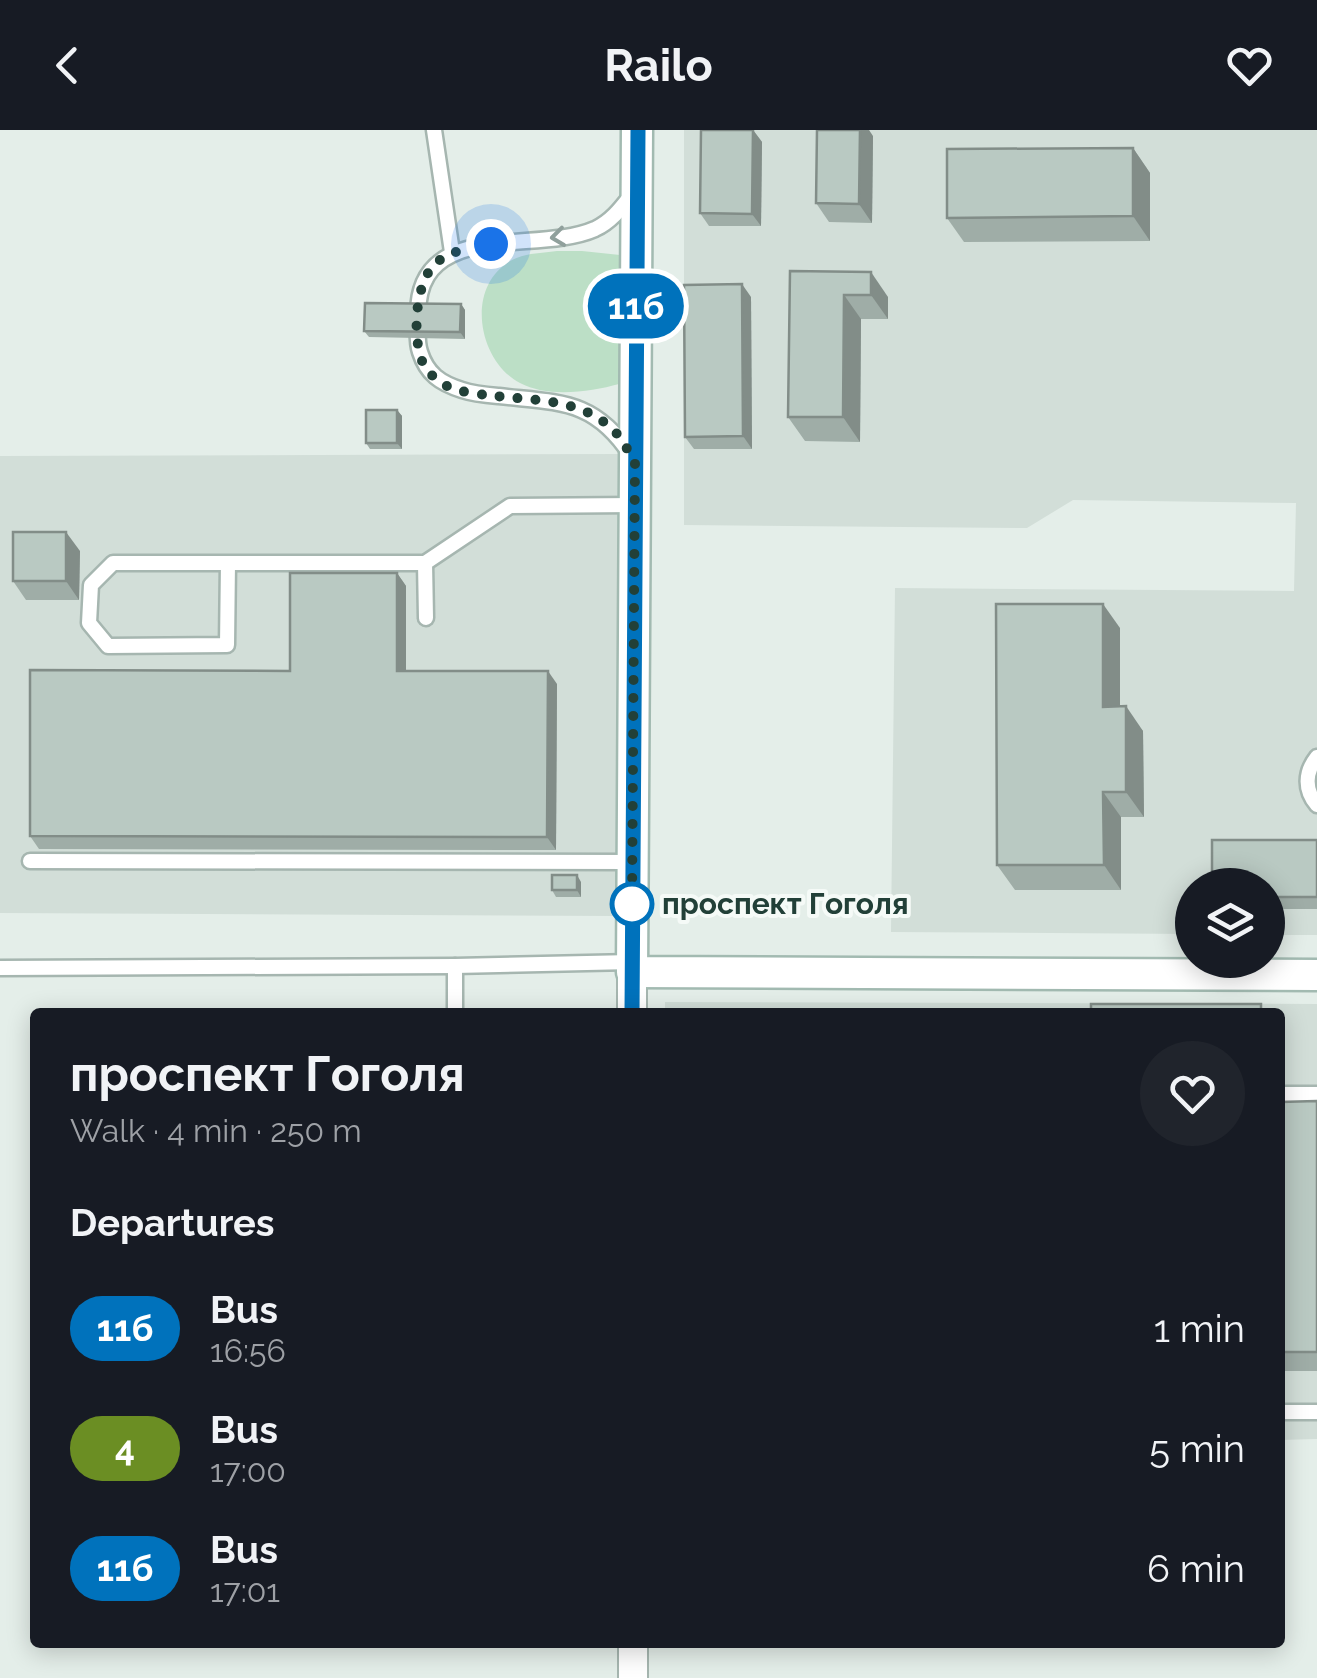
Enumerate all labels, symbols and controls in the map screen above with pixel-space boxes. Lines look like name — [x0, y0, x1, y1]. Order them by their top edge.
icon: back — [40, 38, 95, 93]
icon: heart — [1222, 38, 1277, 93]
text: Railo — [604, 39, 713, 92]
your location — [466, 219, 516, 269]
one-way arrow — [549, 226, 565, 247]
line badge: 11б — [578, 274, 694, 338]
text: 11б — [608, 286, 664, 327]
map controls — [1175, 868, 1285, 978]
button: layers — [1175, 868, 1285, 978]
marker: проспект Гоголя — [611, 883, 653, 925]
place label: проспект Гоголя — [662, 886, 909, 921]
button: heart — [1140, 1041, 1245, 1146]
text: проспект Гоголя — [70, 1046, 465, 1102]
text: Walk · 4 min · 250 m — [70, 1112, 362, 1149]
text: Departures — [70, 1200, 275, 1245]
text: Bus — [210, 1287, 278, 1332]
text: 1 min — [1154, 1306, 1245, 1351]
text: 11б — [97, 1308, 153, 1349]
text: 16:56 — [210, 1332, 286, 1369]
text: Bus — [210, 1407, 278, 1452]
text: 5 min — [1149, 1426, 1245, 1471]
text: 4 — [115, 1428, 135, 1469]
text: 17:00 — [210, 1452, 286, 1489]
text: Bus — [210, 1527, 278, 1572]
text: 6 min — [1147, 1546, 1245, 1591]
text: 11б — [97, 1548, 153, 1589]
text: 17:01 — [210, 1572, 280, 1609]

